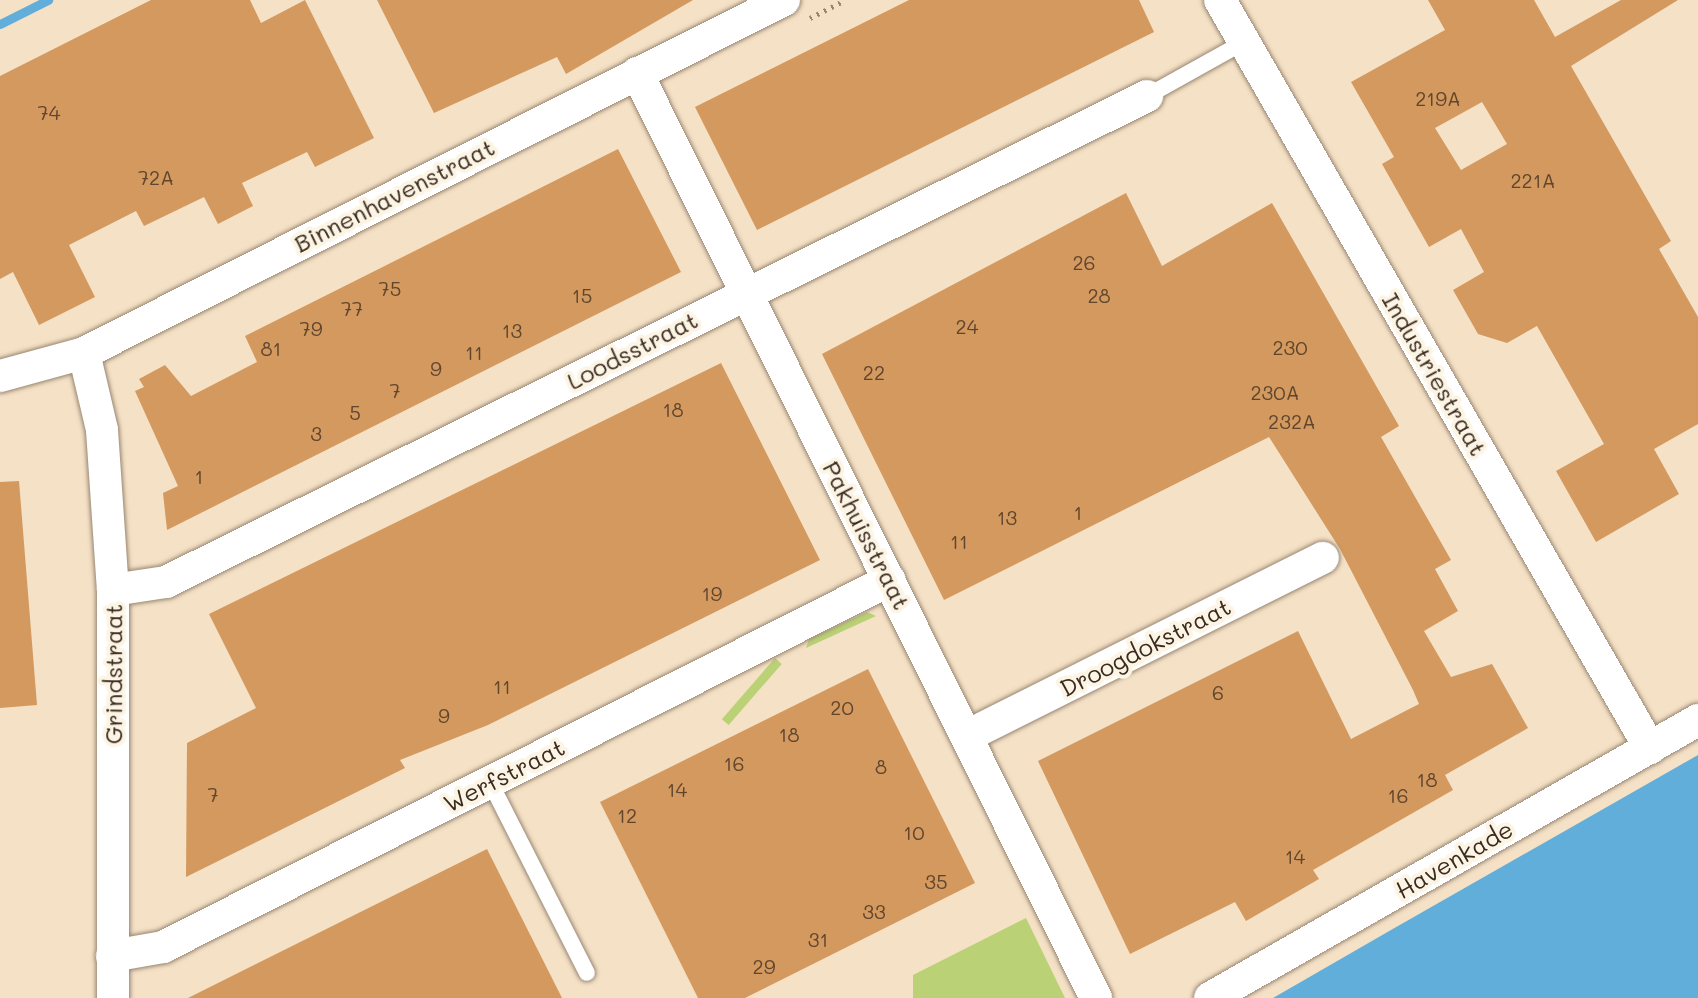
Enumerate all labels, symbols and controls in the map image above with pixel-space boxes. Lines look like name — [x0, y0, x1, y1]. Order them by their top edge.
house number: 219A — [1415, 86, 1461, 110]
house number: 74 — [38, 100, 60, 124]
street label: Binnenhavenstraat — [289, 132, 499, 258]
house number: 72A — [138, 165, 174, 189]
house number: 221A — [1510, 168, 1556, 192]
house number: 26 — [1072, 250, 1096, 274]
house number: 75 — [379, 276, 401, 300]
house number: 15 — [572, 283, 592, 307]
house number: 28 — [1087, 283, 1111, 307]
street label: Industriestraat — [1377, 287, 1493, 461]
house number: 77 — [341, 296, 363, 320]
street label: Loodsstraat — [562, 305, 702, 395]
house number: 24 — [956, 314, 978, 338]
house number: 79 — [300, 316, 322, 340]
house number: 13 — [502, 318, 522, 342]
house number: 230 — [1272, 335, 1308, 359]
house number: 81 — [260, 336, 282, 360]
house number: 11 — [465, 340, 483, 364]
house number: 9 — [430, 356, 442, 380]
house number: 22 — [863, 360, 885, 384]
house number: 7 — [389, 378, 401, 402]
house number: 230A — [1250, 380, 1300, 404]
house number: 18 — [662, 397, 684, 421]
house number: 5 — [349, 400, 361, 424]
house number: 232A — [1268, 409, 1316, 433]
house number: 3 — [310, 421, 322, 445]
street label: Pakhuisstraat — [817, 456, 917, 614]
house number: 1 — [195, 464, 203, 488]
house number: 1 — [1074, 500, 1082, 524]
house number: 13 — [997, 505, 1017, 529]
house number: 11 — [950, 529, 968, 553]
house number: 19 — [702, 581, 722, 605]
street label: Droogdokstraat — [1055, 592, 1235, 702]
street label: Grindstraat — [99, 604, 127, 744]
house number: 11 — [493, 674, 511, 698]
house number: 6 — [1212, 680, 1224, 704]
house number: 20 — [830, 695, 854, 719]
house number: 9 — [438, 703, 450, 727]
house number: 18 — [778, 722, 800, 746]
street label: Werfstraat — [439, 732, 569, 818]
house number: 16 — [723, 751, 745, 775]
house number: 8 — [875, 754, 887, 778]
house number: 18 — [1416, 767, 1438, 791]
house number: 14 — [667, 777, 687, 801]
house number: 7 — [207, 782, 219, 806]
house number: 16 — [1387, 783, 1409, 807]
house number: 12 — [617, 803, 637, 827]
street label: Havenkade — [1390, 814, 1518, 904]
house number: 10 — [903, 820, 925, 844]
house number: 14 — [1285, 844, 1305, 868]
house number: 35 — [924, 869, 948, 893]
house number: 33 — [862, 899, 886, 923]
house number: 31 — [808, 927, 828, 951]
house number: 29 — [753, 954, 775, 978]

